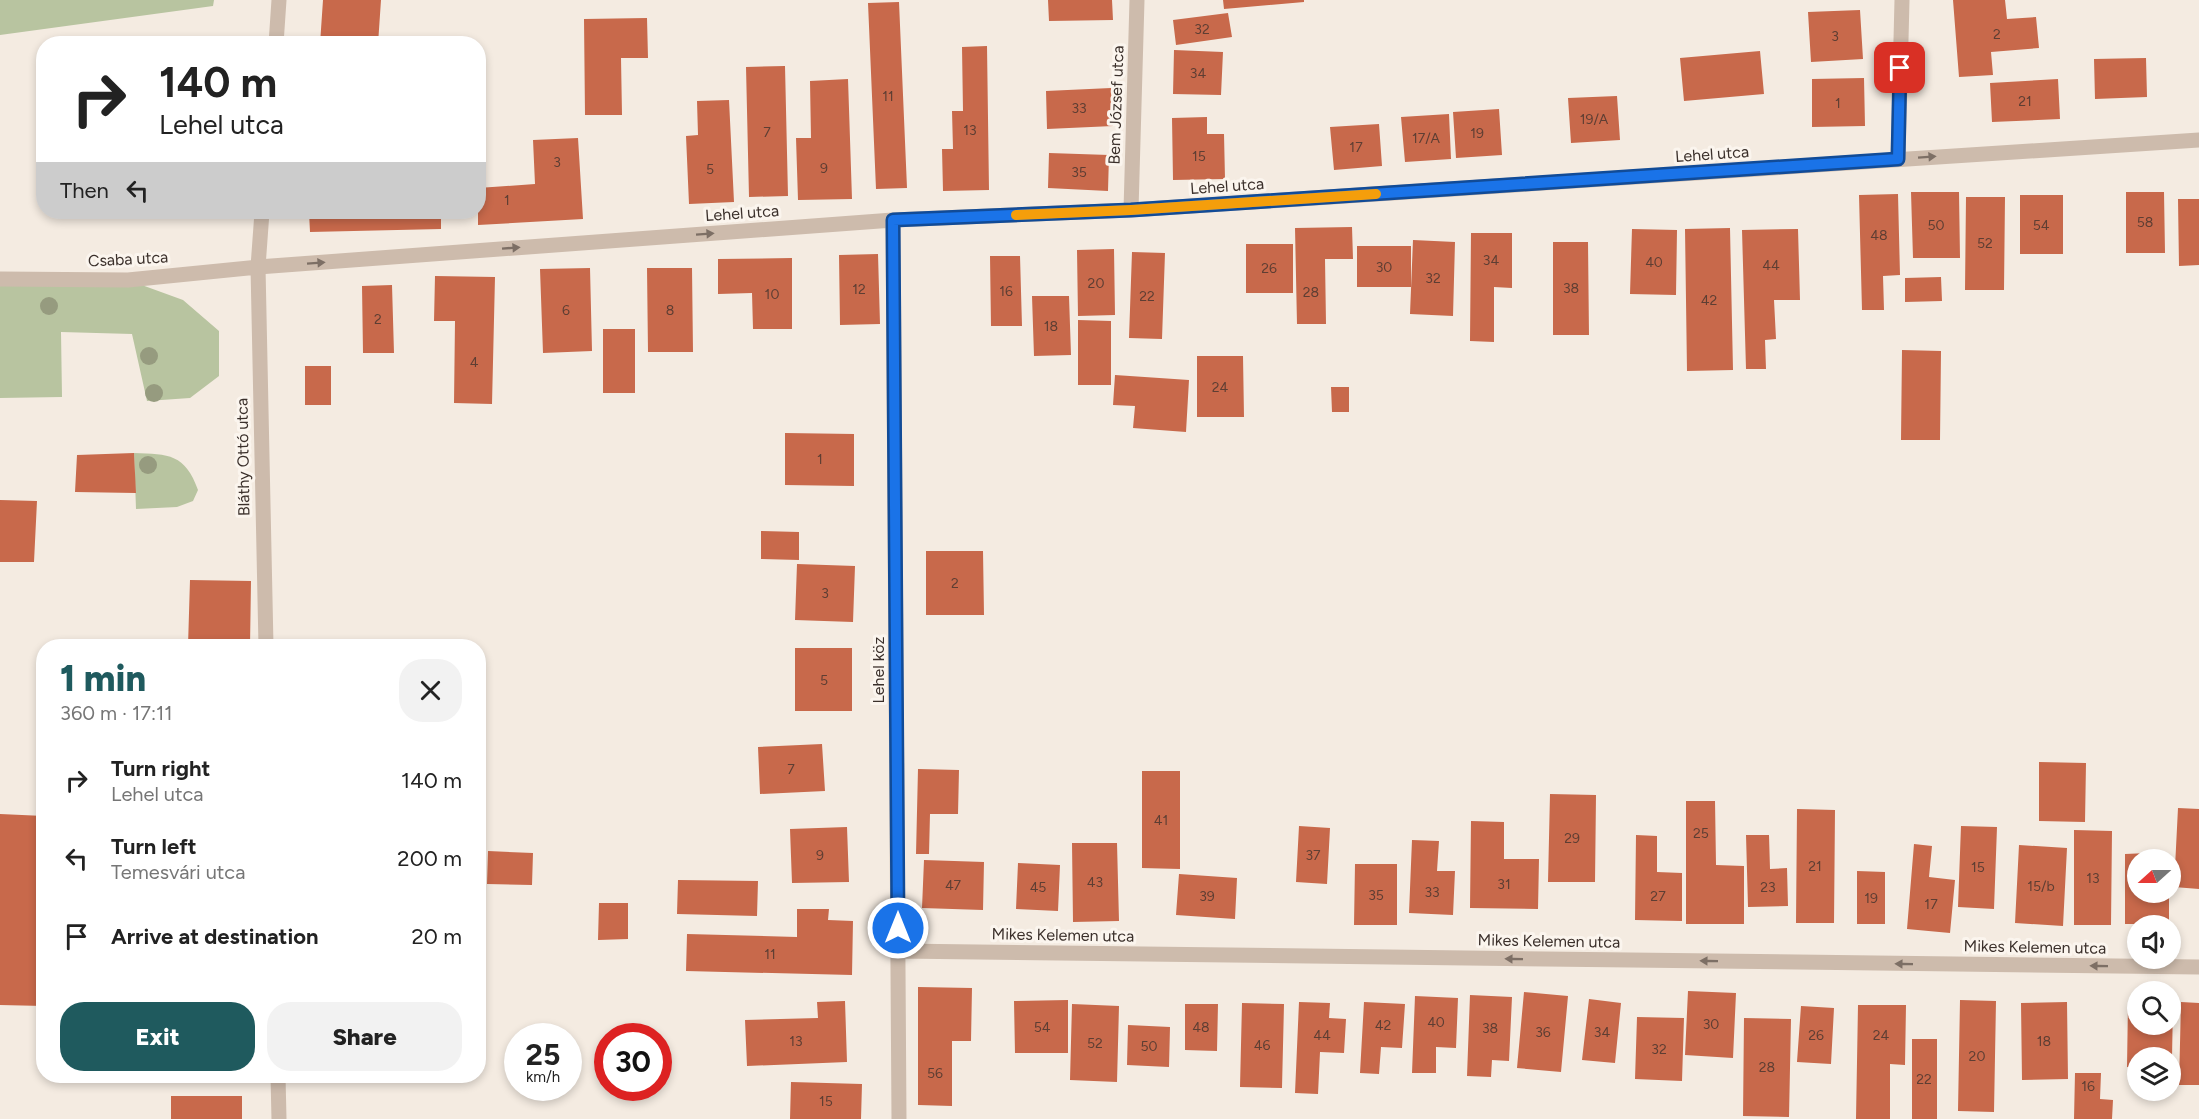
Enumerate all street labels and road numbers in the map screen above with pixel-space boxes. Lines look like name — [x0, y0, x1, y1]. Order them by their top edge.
street label: Bem József utca — [1104, 45, 1128, 165]
street label: Lehel utca — [1674, 142, 1750, 166]
street label: Lehel utca — [1189, 174, 1265, 198]
street label: Lehel utca — [704, 201, 780, 225]
street label: Csaba utca — [87, 247, 169, 271]
street label: Bláthy Ottó utca — [232, 398, 254, 516]
street label: Lehel köz — [869, 636, 888, 703]
street label: Mikes Kelemen utca — [992, 924, 1134, 946]
street label: Mikes Kelemen utca — [1478, 930, 1620, 952]
street label: Mikes Kelemen utca — [1964, 936, 2106, 958]

